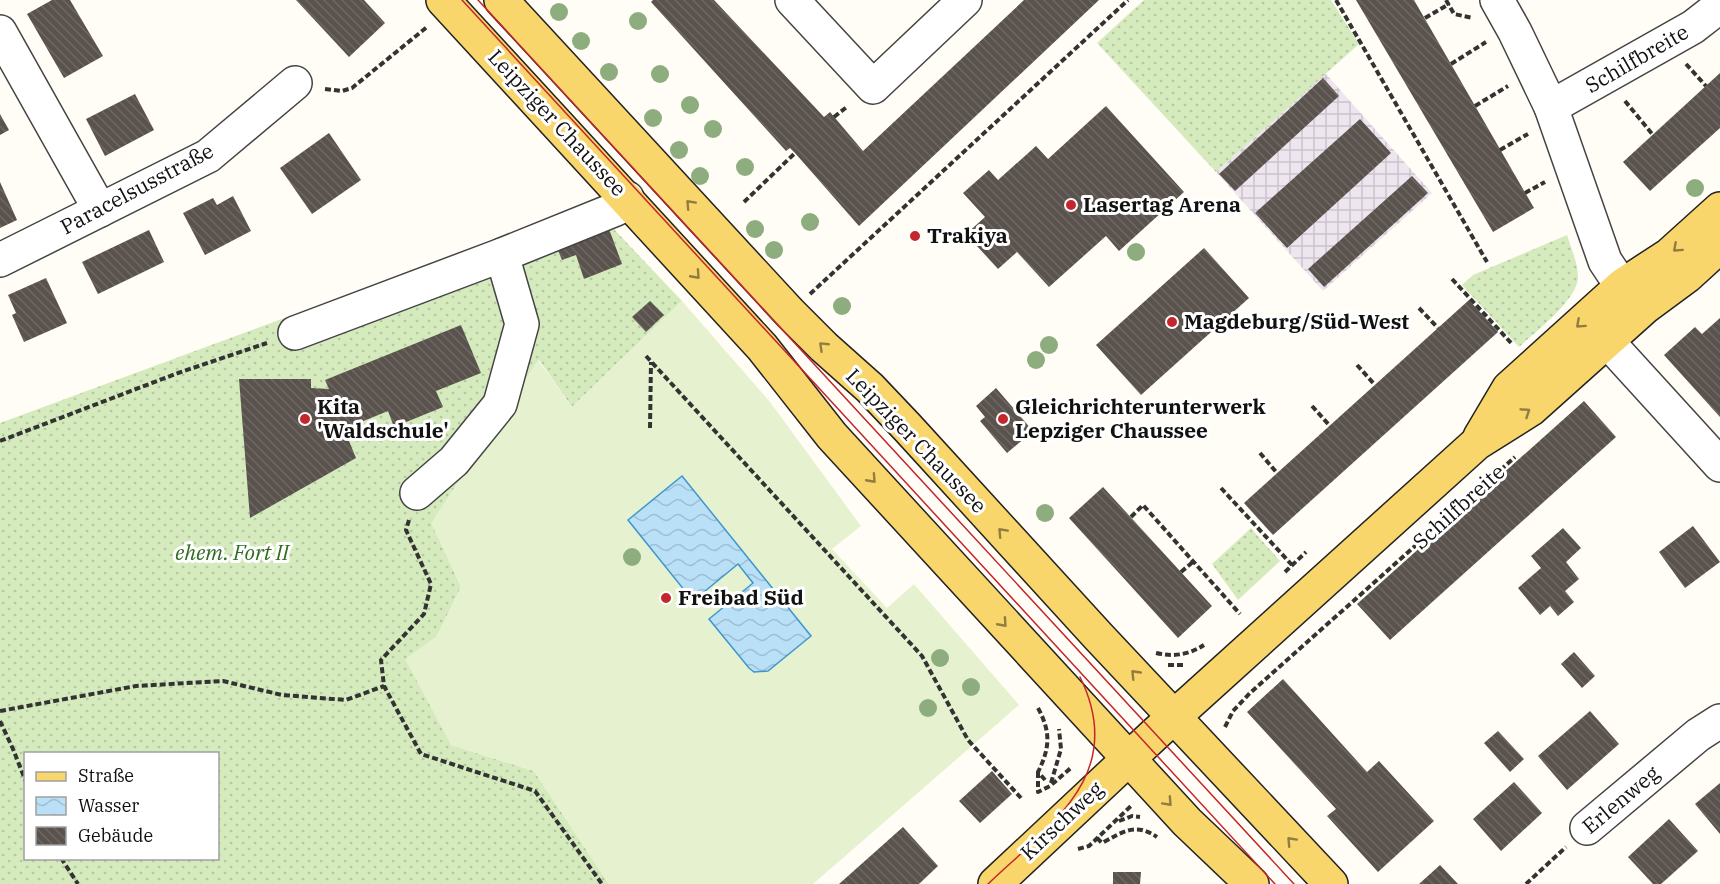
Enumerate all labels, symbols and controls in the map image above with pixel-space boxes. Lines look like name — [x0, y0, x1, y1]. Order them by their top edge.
street label: Schilfbreite — [1580, 17, 1693, 99]
street label: Leipziger Chaussee — [482, 43, 633, 202]
street label: Paracelsusstraße — [55, 136, 218, 240]
place label: Lasertag Arena — [1083, 190, 1241, 218]
marker: Lasertag Arena — [1064, 198, 1078, 212]
one-way arrow — [686, 200, 697, 211]
place label: Trakiya — [927, 221, 1008, 249]
marker: Trakiya — [908, 229, 922, 243]
one-way arrow — [1673, 241, 1683, 252]
one-way arrow — [689, 268, 700, 278]
place label: Magdeburg/Süd-West — [1184, 307, 1409, 335]
marker: Magdeburg/Süd-West — [1165, 315, 1179, 329]
one-way arrow — [1576, 317, 1586, 328]
one-way arrow — [820, 342, 830, 353]
street label: Leipziger Chaussee — [840, 362, 993, 519]
place label: Kita 'Waldschule' — [317, 392, 449, 444]
place label: Gleichrichterunterwerk Lepziger Chaussee — [1015, 392, 1265, 444]
one-way arrow — [1519, 408, 1530, 419]
marker: Kita 'Waldschule' — [298, 412, 312, 426]
marker: Gleichrichterunterwerk Lepziger Chaussee — [996, 412, 1010, 426]
street label: Schilfbreite — [1406, 457, 1510, 555]
one-way arrow — [865, 472, 876, 482]
one-way arrow — [998, 528, 1009, 538]
park label: ehem. Fort II — [175, 538, 290, 566]
place label: Freibad Süd — [678, 583, 804, 611]
marker: Freibad Süd — [659, 591, 673, 605]
one-way arrow — [996, 616, 1007, 626]
one-way arrow — [1131, 671, 1142, 681]
legend — [24, 752, 219, 860]
street label: Erlenweg — [1576, 758, 1665, 840]
text: Straße — [78, 764, 134, 787]
street label: Kirschweg — [1014, 774, 1109, 866]
text: Wasser — [78, 794, 139, 817]
one-way arrow — [1161, 795, 1172, 805]
text: Gebäude — [78, 824, 153, 847]
one-way arrow — [1288, 837, 1299, 848]

